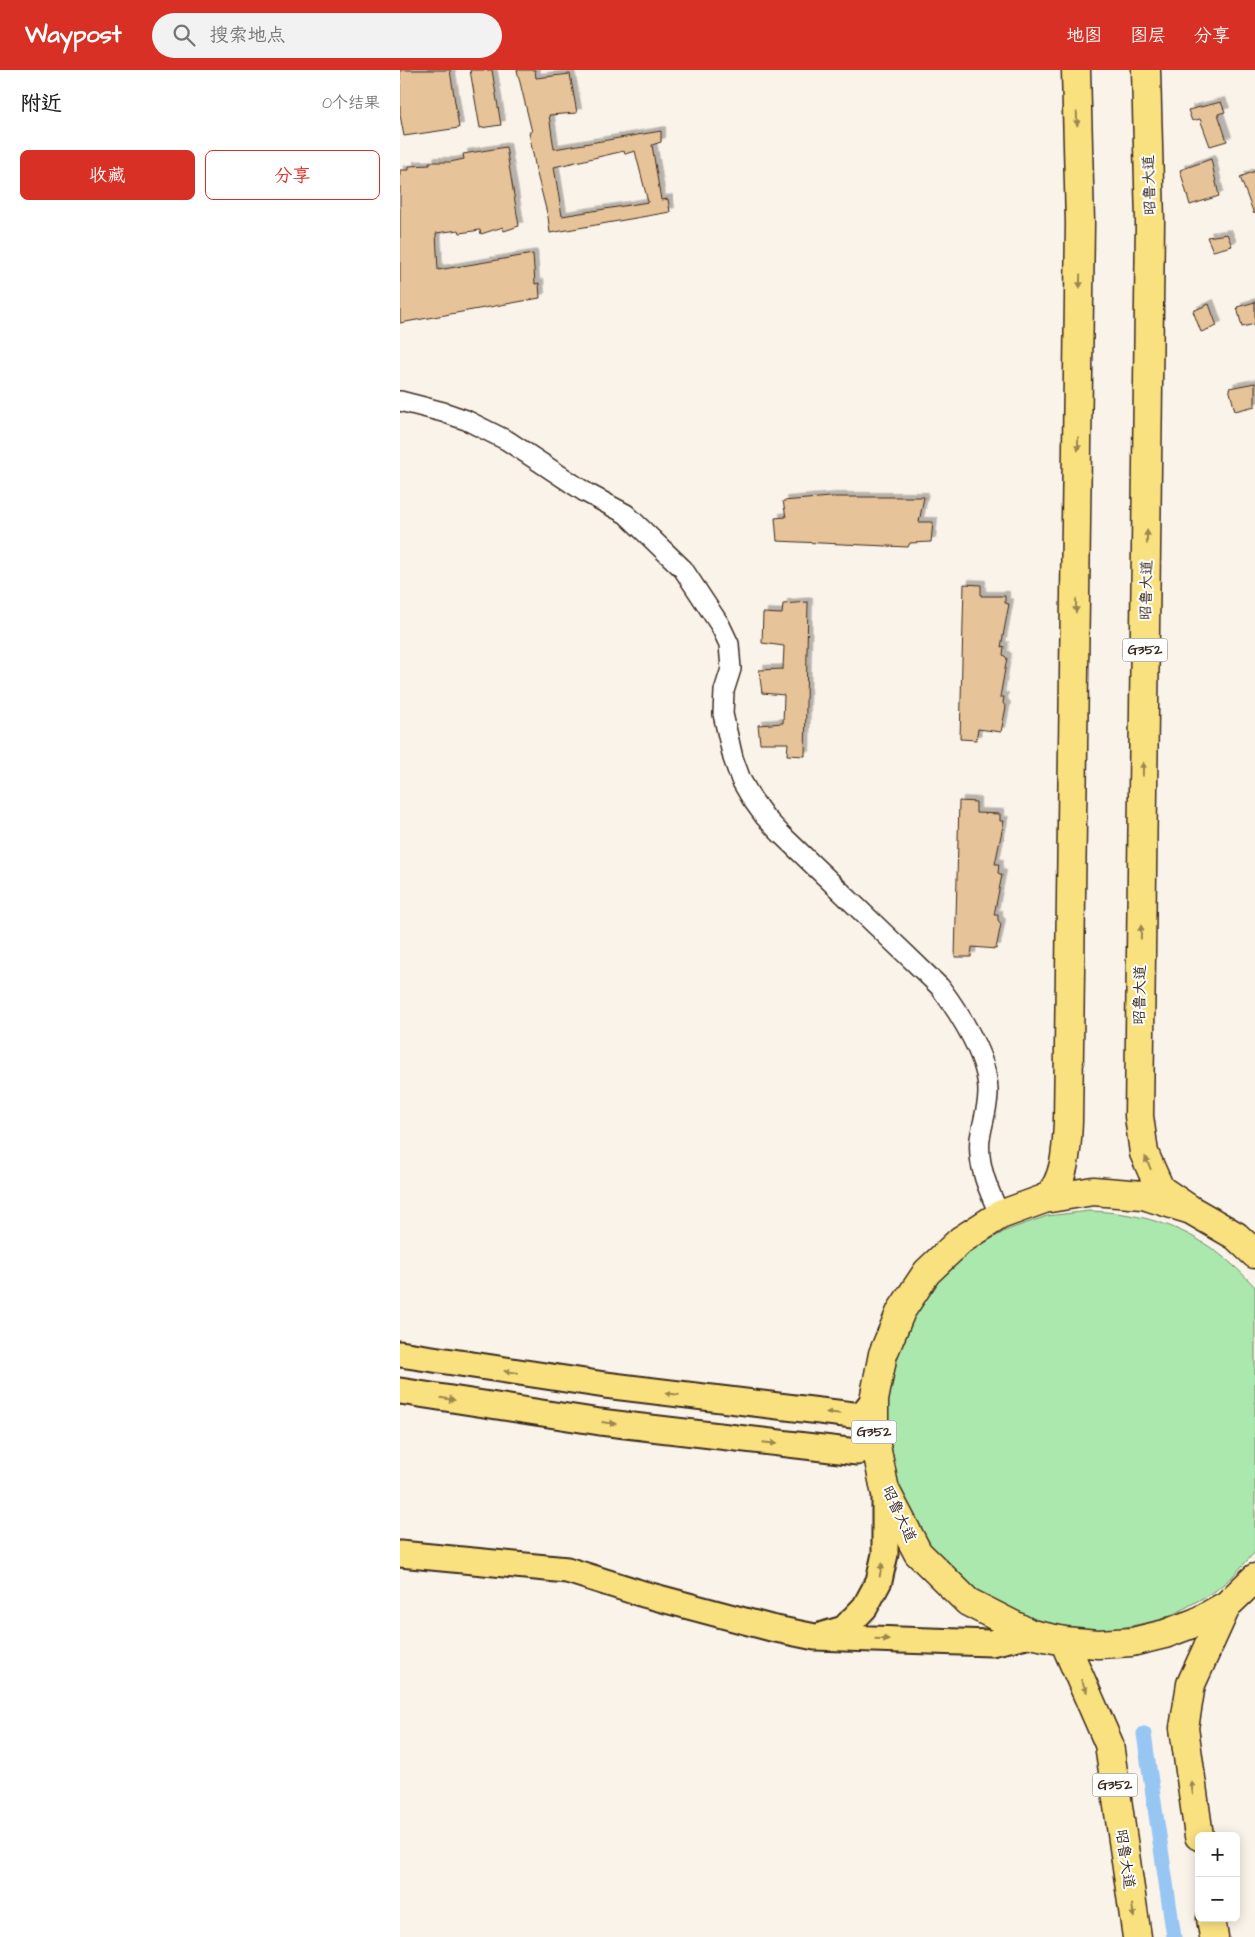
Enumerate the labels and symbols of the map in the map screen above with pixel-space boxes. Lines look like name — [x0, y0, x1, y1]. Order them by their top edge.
one-way arrow — [1073, 111, 1081, 127]
street label: 昭鲁大道 — [1137, 155, 1161, 215]
one-way arrow — [1075, 273, 1083, 289]
one-way arrow — [1074, 436, 1082, 452]
one-way arrow — [1143, 528, 1151, 544]
street label: 昭鲁大道 — [1135, 560, 1157, 620]
one-way arrow — [1072, 598, 1080, 614]
road number: G352 — [1122, 638, 1168, 662]
one-way arrow — [1140, 761, 1148, 777]
one-way arrow — [1137, 923, 1145, 939]
street label: 昭鲁大道 — [1129, 965, 1151, 1025]
one-way arrow — [1144, 1156, 1152, 1170]
one-way arrow — [503, 1368, 519, 1376]
one-way arrow — [664, 1390, 680, 1398]
one-way arrow — [440, 1395, 456, 1403]
one-way arrow — [825, 1409, 841, 1417]
one-way arrow — [601, 1419, 617, 1427]
road number: G352 — [852, 1420, 896, 1444]
one-way arrow — [762, 1439, 778, 1447]
street label: 昭鲁大道 — [877, 1482, 921, 1546]
one-way arrow — [878, 1562, 886, 1578]
one-way arrow — [874, 1635, 890, 1643]
one-way arrow — [1080, 1678, 1088, 1693]
road number: G352 — [1092, 1774, 1138, 1796]
one-way arrow — [1188, 1779, 1196, 1795]
street label: 昭鲁大道 — [1110, 1828, 1140, 1890]
one-way arrow — [1129, 1904, 1137, 1920]

